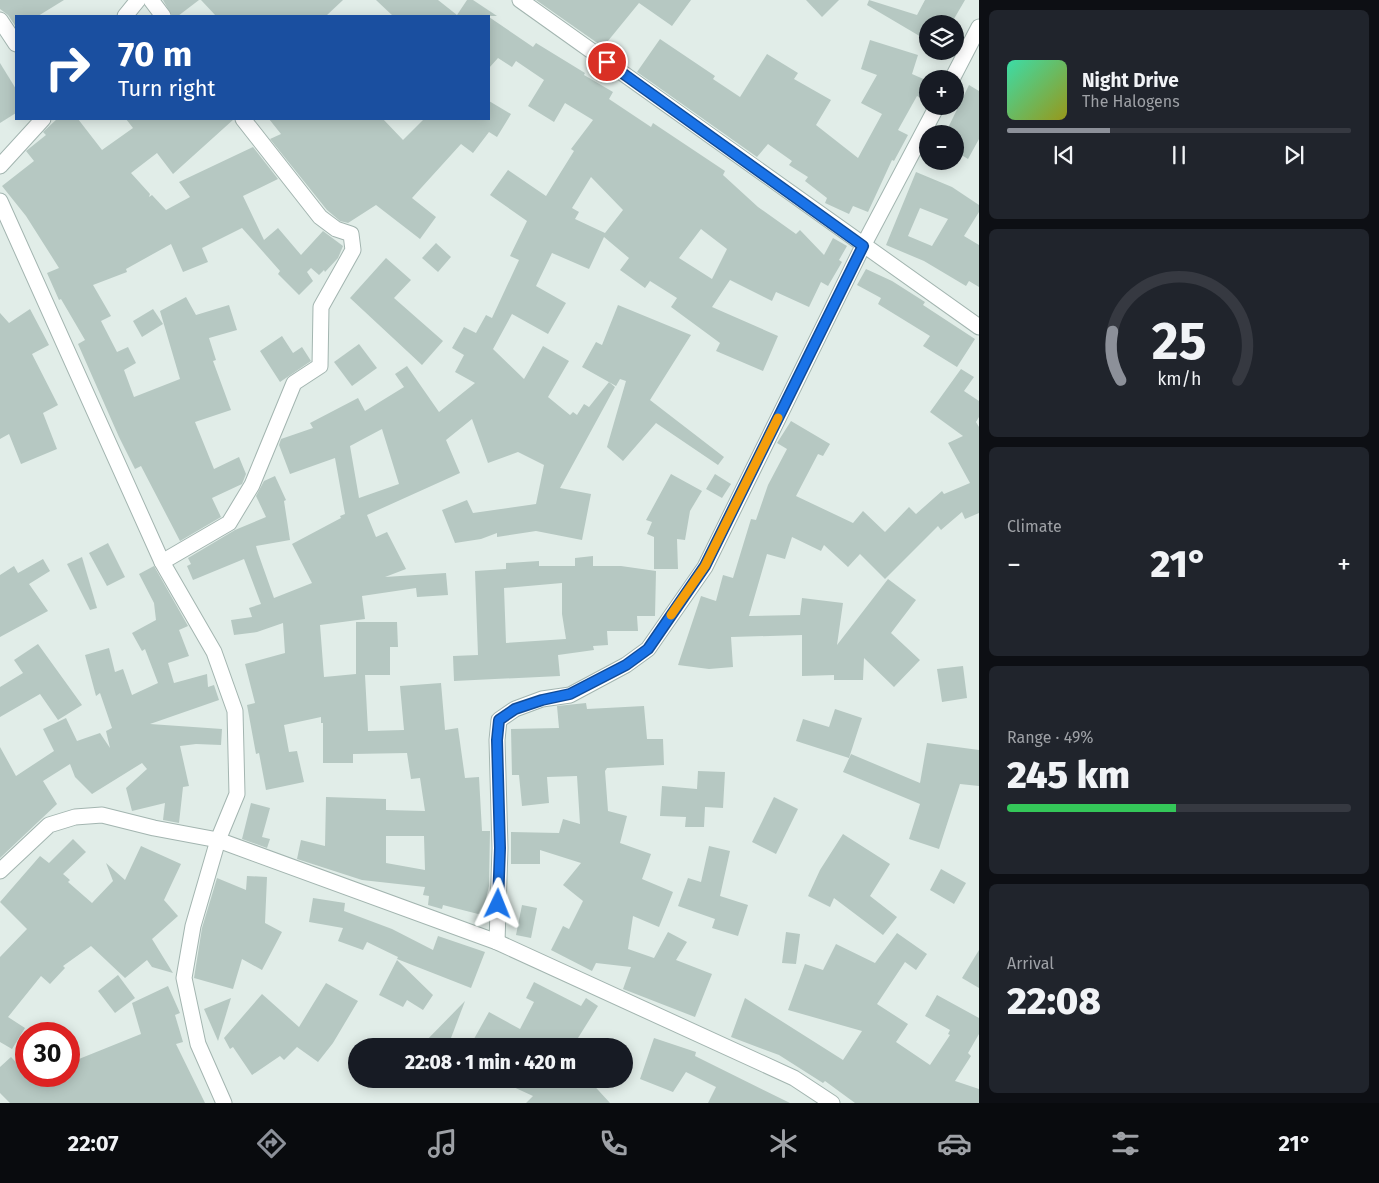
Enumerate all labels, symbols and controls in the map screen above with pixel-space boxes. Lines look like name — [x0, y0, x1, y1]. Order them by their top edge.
map controls — [919, 15, 964, 170]
button: layers — [919, 15, 964, 60]
text: 70 m — [118, 33, 192, 75]
icon: right — [35, 35, 100, 100]
pin — [586, 41, 628, 83]
icon: arrive — [593, 48, 621, 76]
text: Night Drive — [1082, 69, 1179, 92]
button: + — [919, 70, 964, 115]
text: Turn right — [118, 75, 215, 102]
text: The Halogens — [1082, 92, 1180, 111]
button: − — [919, 125, 964, 170]
icon: previous — [1050, 141, 1078, 169]
icon: pause — [1165, 141, 1193, 169]
icon: next — [1280, 141, 1308, 169]
text: 25 — [1152, 310, 1206, 373]
text: km/h — [1157, 368, 1201, 390]
text: Climate — [1007, 517, 1062, 536]
text: 21° — [1151, 541, 1207, 587]
text: − — [1007, 548, 1021, 581]
text: + — [1337, 548, 1351, 581]
text: Range · 49% — [1007, 728, 1094, 747]
text: 245 km — [1007, 752, 1130, 798]
position arrow — [471, 877, 523, 929]
text: Arrival — [1007, 954, 1054, 973]
text: 22:08 — [1007, 978, 1101, 1024]
speed limit sign: 30 — [15, 1022, 80, 1087]
text: 22:08 · 1 min · 420 m — [405, 1051, 576, 1074]
icon: directions — [254, 1126, 289, 1161]
icon: music — [425, 1126, 460, 1161]
icon: phone — [596, 1126, 631, 1161]
icon: climate — [766, 1126, 801, 1161]
icon: car — [937, 1126, 972, 1161]
icon: filters — [1108, 1126, 1143, 1161]
text: 22:07 — [68, 1130, 119, 1157]
text: 21° — [1279, 1130, 1311, 1157]

